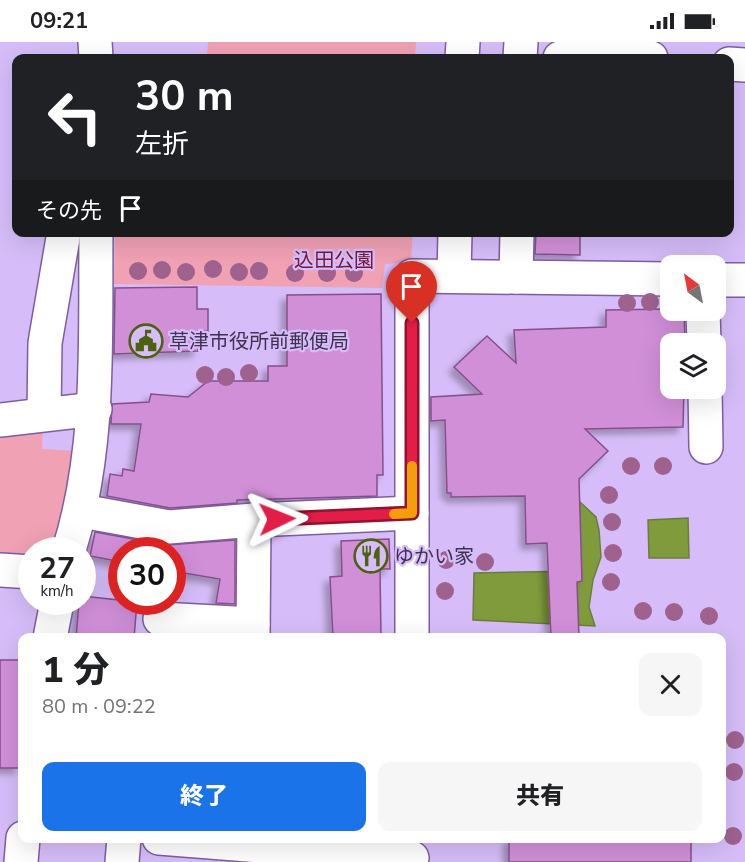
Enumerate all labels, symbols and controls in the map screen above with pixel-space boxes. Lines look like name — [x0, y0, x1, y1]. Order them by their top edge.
text: 09:21 — [30, 6, 88, 36]
text: 30 m — [135, 68, 234, 125]
icon: left — [36, 78, 114, 156]
text: 左折 — [135, 126, 189, 163]
icon: arrive — [114, 192, 147, 225]
text: その先 — [36, 196, 102, 226]
park label: 込田公園 — [294, 247, 374, 274]
north arrow — [660, 255, 726, 321]
map controls — [660, 255, 726, 399]
pin — [386, 261, 437, 323]
icon: arrive — [395, 270, 428, 303]
public building icon: 草津市役所前郵便局 — [128, 323, 164, 359]
place label: 草津市役所前郵便局 — [169, 328, 349, 355]
button: layers — [660, 333, 726, 399]
position arrow — [245, 487, 309, 551]
speed limit sign: 30 — [108, 537, 186, 615]
restaurant icon: ゆかい家 — [353, 538, 389, 574]
place label: ゆかい家 — [394, 543, 474, 570]
text: 27 — [39, 548, 75, 589]
text: km/h — [40, 581, 74, 601]
text: 1 分 — [42, 646, 110, 695]
button: close — [639, 653, 702, 716]
text: 80 m · 09:22 — [42, 693, 156, 720]
button: 終了 — [42, 762, 366, 831]
button: 共有 — [378, 762, 702, 831]

